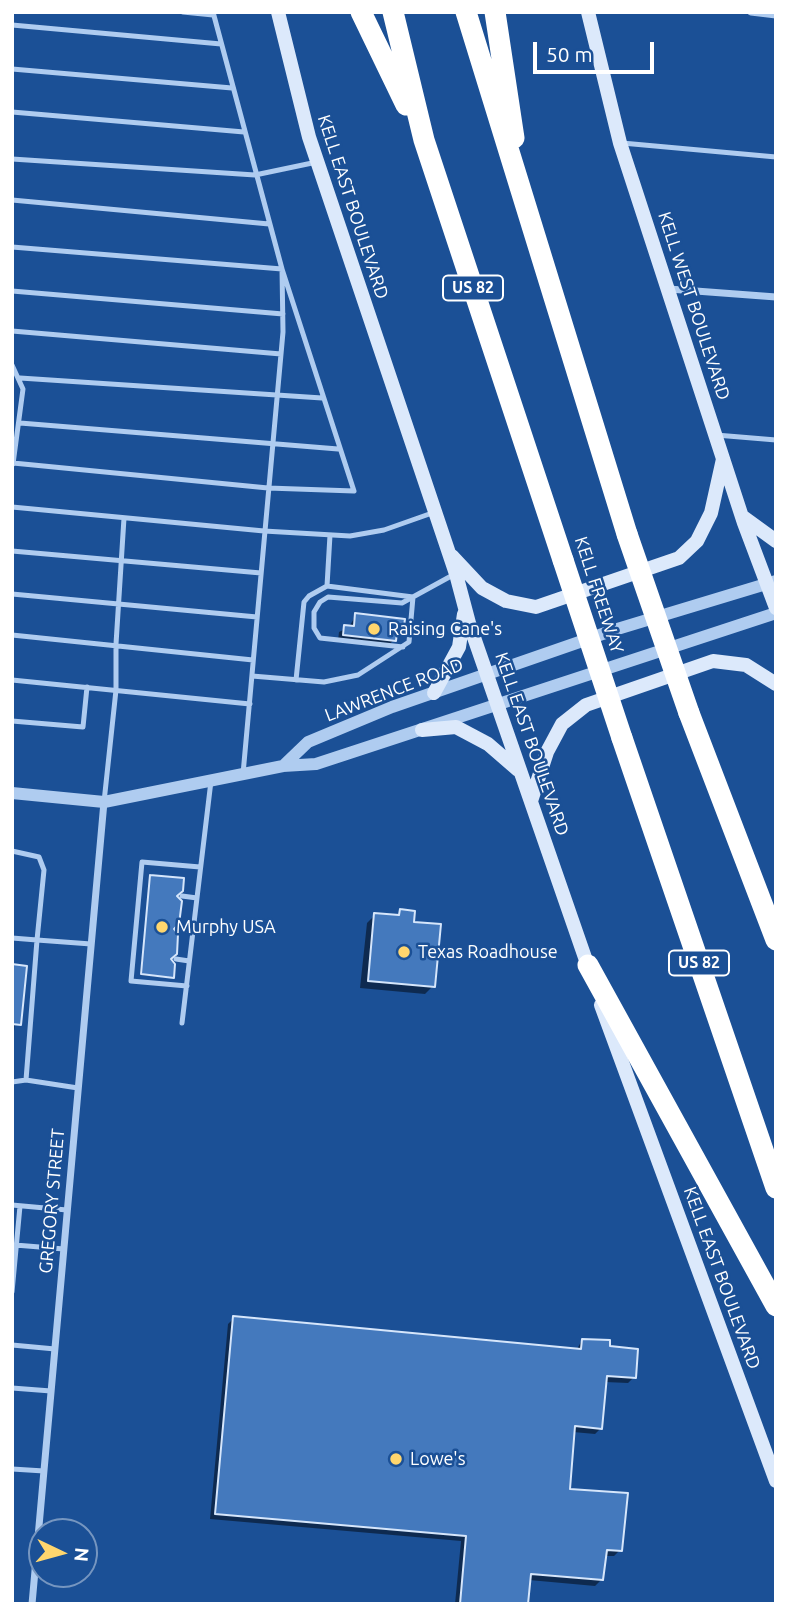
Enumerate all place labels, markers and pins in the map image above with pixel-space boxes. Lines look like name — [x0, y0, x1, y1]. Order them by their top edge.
place label: Raising Cane's — [388, 618, 502, 640]
marker: Raising Cane's — [366, 621, 382, 637]
place label: Murphy USA — [176, 916, 276, 938]
marker: Murphy USA — [154, 919, 170, 935]
place label: Texas Roadhouse — [418, 941, 558, 963]
marker: Texas Roadhouse — [396, 944, 412, 960]
place label: Lowe's — [410, 1448, 465, 1470]
marker: Lowe's — [388, 1451, 404, 1467]

